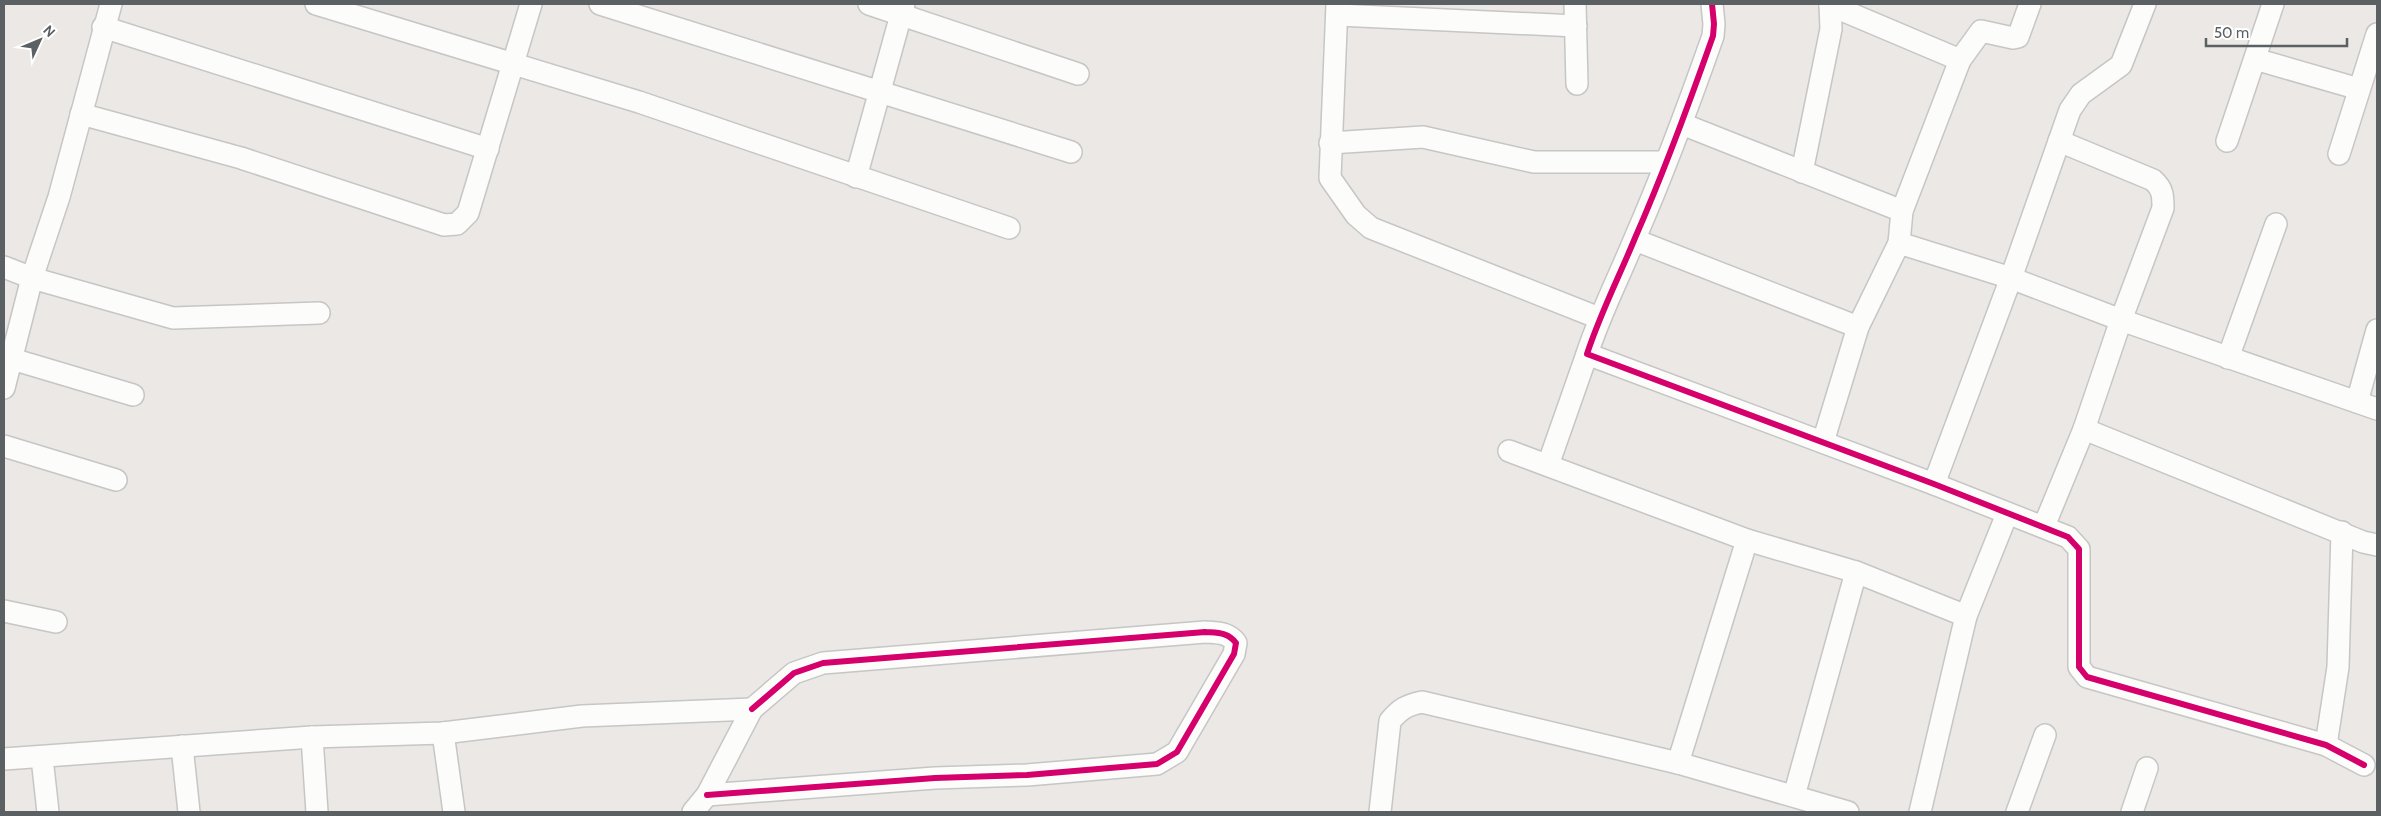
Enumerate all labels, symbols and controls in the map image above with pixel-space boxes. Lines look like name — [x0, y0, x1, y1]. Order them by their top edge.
north arrow — [15, 15, 65, 65]
scale bar — [2206, 15, 2347, 47]
text: N — [39, 21, 59, 41]
text: 50 m — [2214, 24, 2249, 42]

